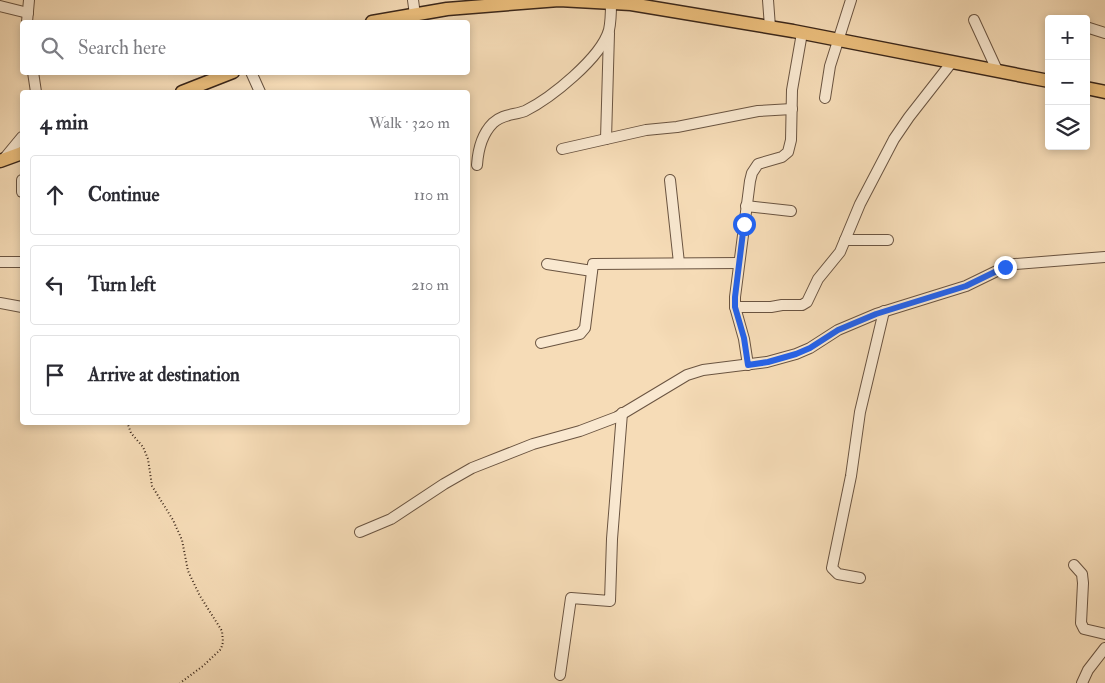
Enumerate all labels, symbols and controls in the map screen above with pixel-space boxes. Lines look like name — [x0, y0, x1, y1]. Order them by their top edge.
map controls — [1045, 15, 1090, 150]
button: + — [1045, 15, 1090, 60]
search box — [20, 20, 470, 75]
icon: search — [38, 34, 66, 62]
text: Search here — [78, 36, 166, 60]
button: − — [1045, 60, 1090, 105]
button: layers — [1045, 105, 1090, 150]
text: 4 min — [40, 109, 88, 136]
text: Walk · 320 m — [369, 113, 450, 133]
icon: ahead — [41, 181, 69, 209]
text: Continue — [88, 183, 159, 207]
text: 110 m — [414, 185, 449, 205]
route start — [733, 213, 756, 236]
route end — [994, 256, 1017, 279]
icon: left — [41, 271, 69, 299]
text: Turn left — [88, 273, 156, 297]
text: 210 m — [411, 275, 449, 295]
icon: arrive — [41, 361, 69, 389]
text: Arrive at destination — [88, 363, 240, 387]

